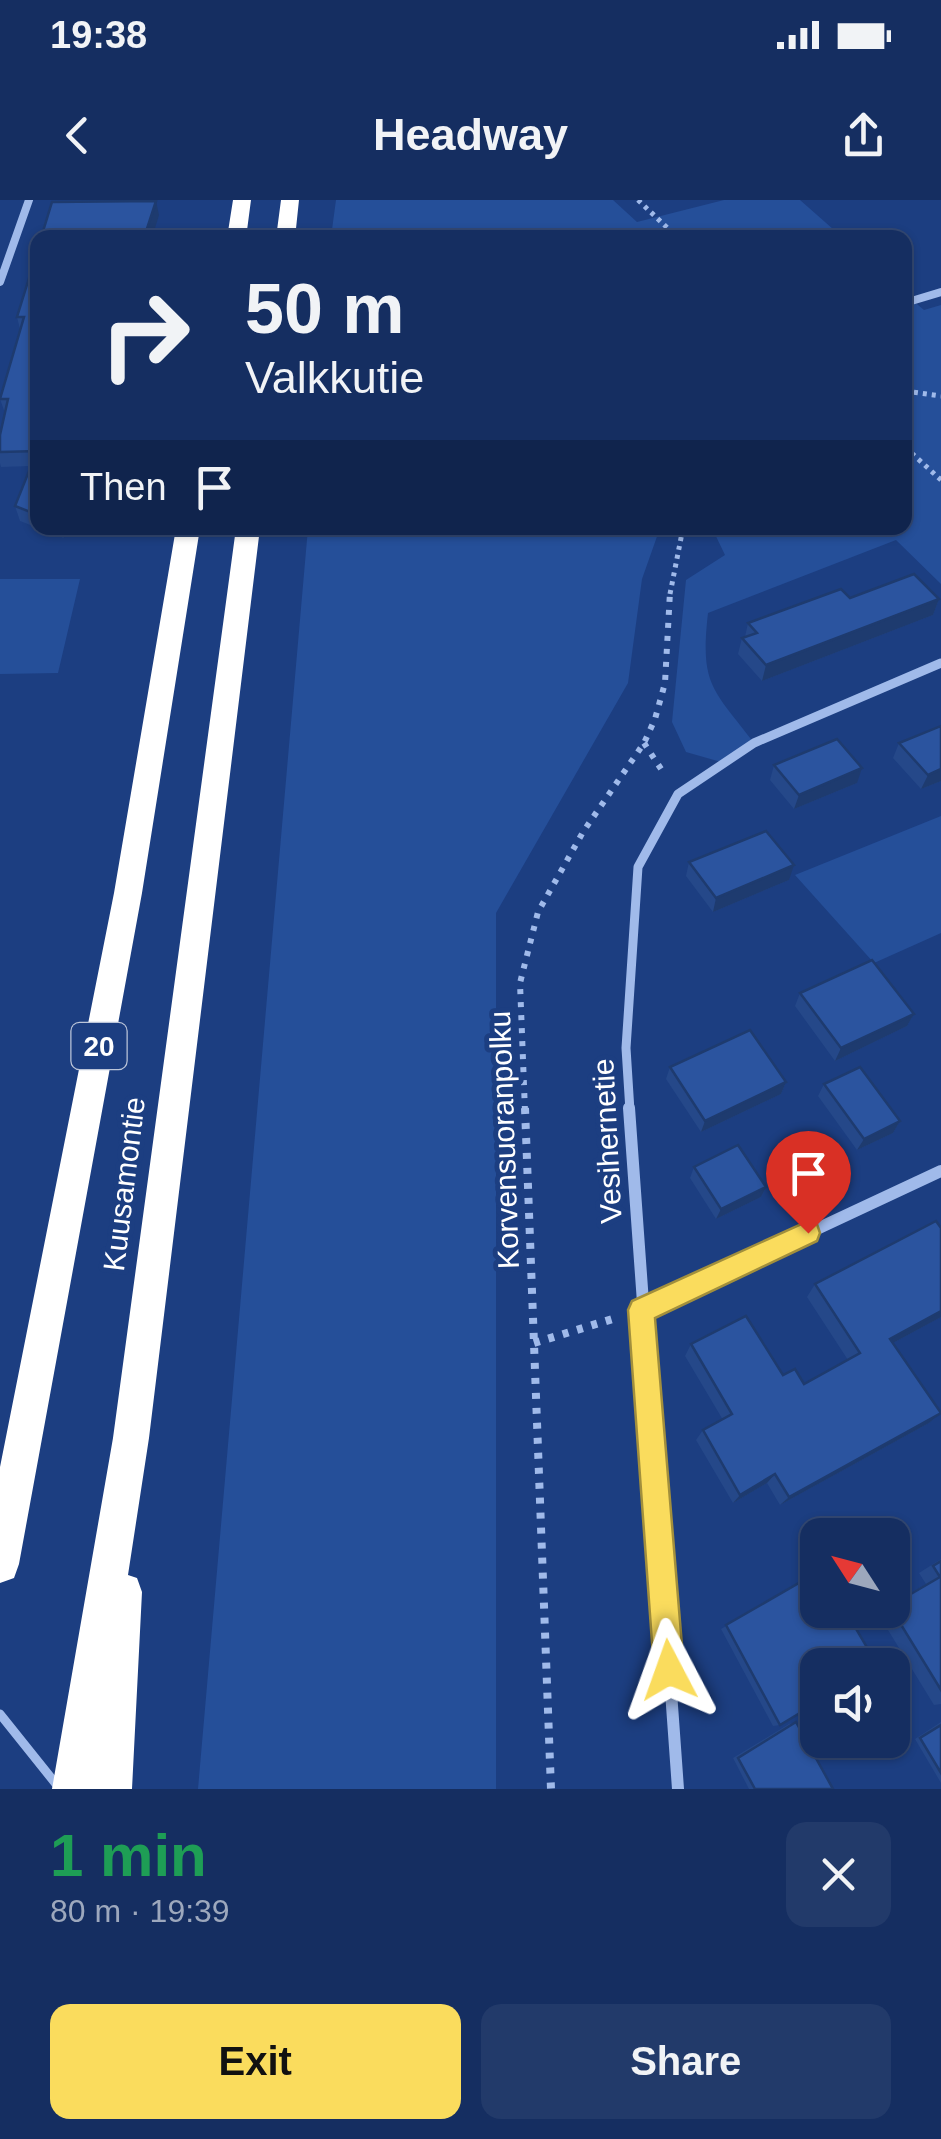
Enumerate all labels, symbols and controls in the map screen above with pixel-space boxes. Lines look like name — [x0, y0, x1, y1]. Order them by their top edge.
text: 19:38 — [50, 14, 147, 56]
icon: back — [50, 108, 105, 163]
icon: share — [836, 108, 891, 163]
text: Headway — [373, 109, 568, 160]
icon: right — [80, 270, 210, 400]
text: 50 m — [245, 270, 405, 348]
text: Valkkutie — [245, 352, 424, 403]
icon: arrive — [187, 460, 242, 515]
text: Then — [80, 466, 167, 508]
street label: Korvensuoranpolku — [483, 1010, 525, 1270]
road number: 20 — [72, 1023, 126, 1069]
street label: Vesihernetie — [586, 1058, 628, 1224]
street label: Kuusamontie — [97, 1095, 151, 1273]
pin — [766, 1131, 851, 1234]
icon: arrive — [781, 1146, 836, 1201]
north arrow — [800, 1518, 910, 1628]
map controls — [800, 1518, 910, 1758]
position arrow — [617, 1618, 721, 1722]
button: sound — [800, 1648, 910, 1758]
text: 1 min — [50, 1822, 207, 1889]
button: close — [786, 1822, 891, 1927]
text: 80 m · 19:39 — [50, 1893, 230, 1929]
button: Exit — [50, 2004, 461, 2119]
button: Share — [481, 2004, 891, 2119]

